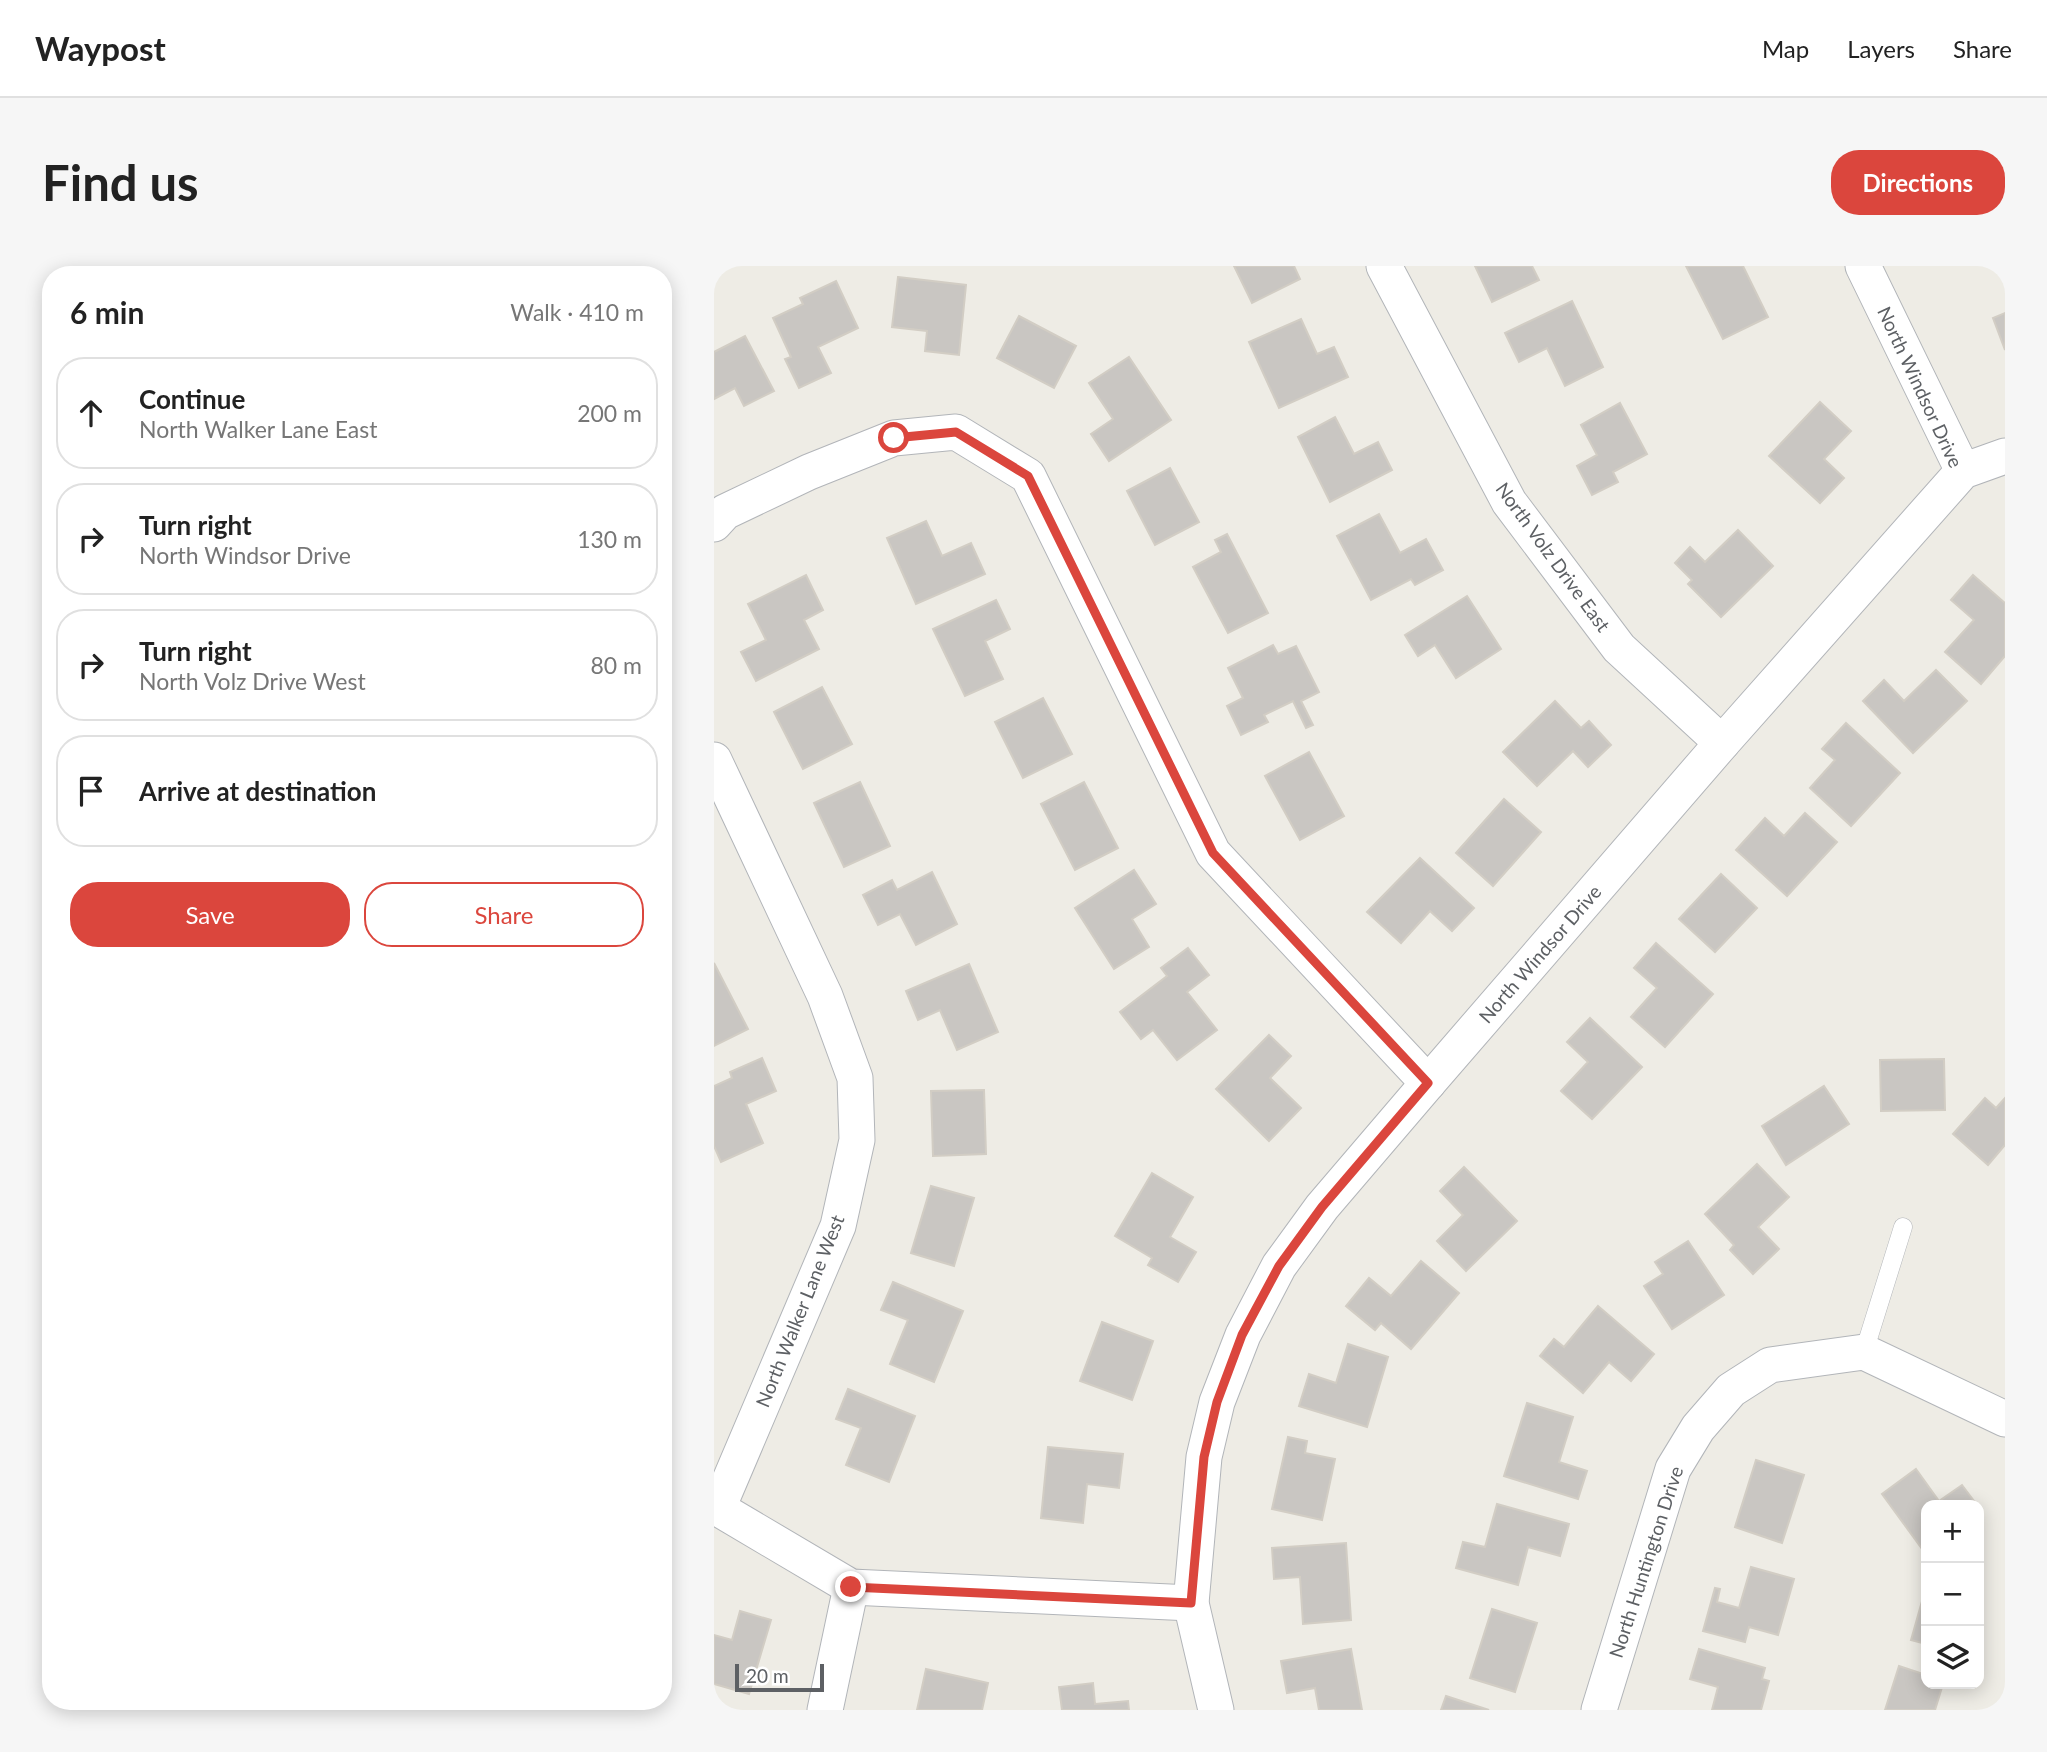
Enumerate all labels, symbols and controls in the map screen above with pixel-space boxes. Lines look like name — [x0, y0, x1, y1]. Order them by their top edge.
text: Waypost — [35, 28, 166, 68]
text: Map — [1762, 34, 1809, 63]
text: Layers — [1847, 34, 1915, 63]
text: Share — [1953, 34, 2012, 63]
button: Directions — [1831, 150, 2005, 215]
text: Find us — [42, 153, 199, 211]
text: 6 min — [70, 294, 144, 330]
text: Walk · 410 m — [510, 298, 644, 326]
street label: North Windsor Drive — [1873, 303, 1968, 471]
text: Continue — [139, 383, 245, 415]
icon: ahead — [72, 394, 110, 432]
text: 200 m — [577, 399, 642, 427]
text: North Walker Lane East — [139, 415, 378, 443]
route start — [878, 422, 909, 453]
street label: North Volz Drive East — [1491, 477, 1615, 636]
text: Turn right — [139, 509, 252, 541]
icon: right — [72, 520, 110, 558]
text: 130 m — [577, 525, 642, 553]
text: North Windsor Drive — [139, 541, 351, 569]
text: Turn right — [139, 635, 252, 667]
icon: right — [72, 646, 110, 684]
text: 80 m — [591, 651, 642, 679]
text: North Volz Drive West — [139, 667, 366, 695]
icon: arrive — [72, 772, 110, 810]
text: Arrive at destination — [139, 775, 376, 807]
street label: North Windsor Drive — [1474, 880, 1606, 1027]
button: Save — [70, 882, 350, 947]
button: Share — [364, 882, 644, 947]
street label: North Walker Lane West — [750, 1211, 849, 1410]
street label: North Huntington Drive — [1604, 1463, 1687, 1661]
map controls — [1921, 1500, 1984, 1689]
button: + — [1921, 1500, 1984, 1563]
button: − — [1921, 1563, 1984, 1626]
route end — [835, 1571, 866, 1602]
button: layers — [1921, 1626, 1984, 1689]
scale bar — [735, 1661, 824, 1693]
text: 20 m — [746, 1664, 789, 1687]

